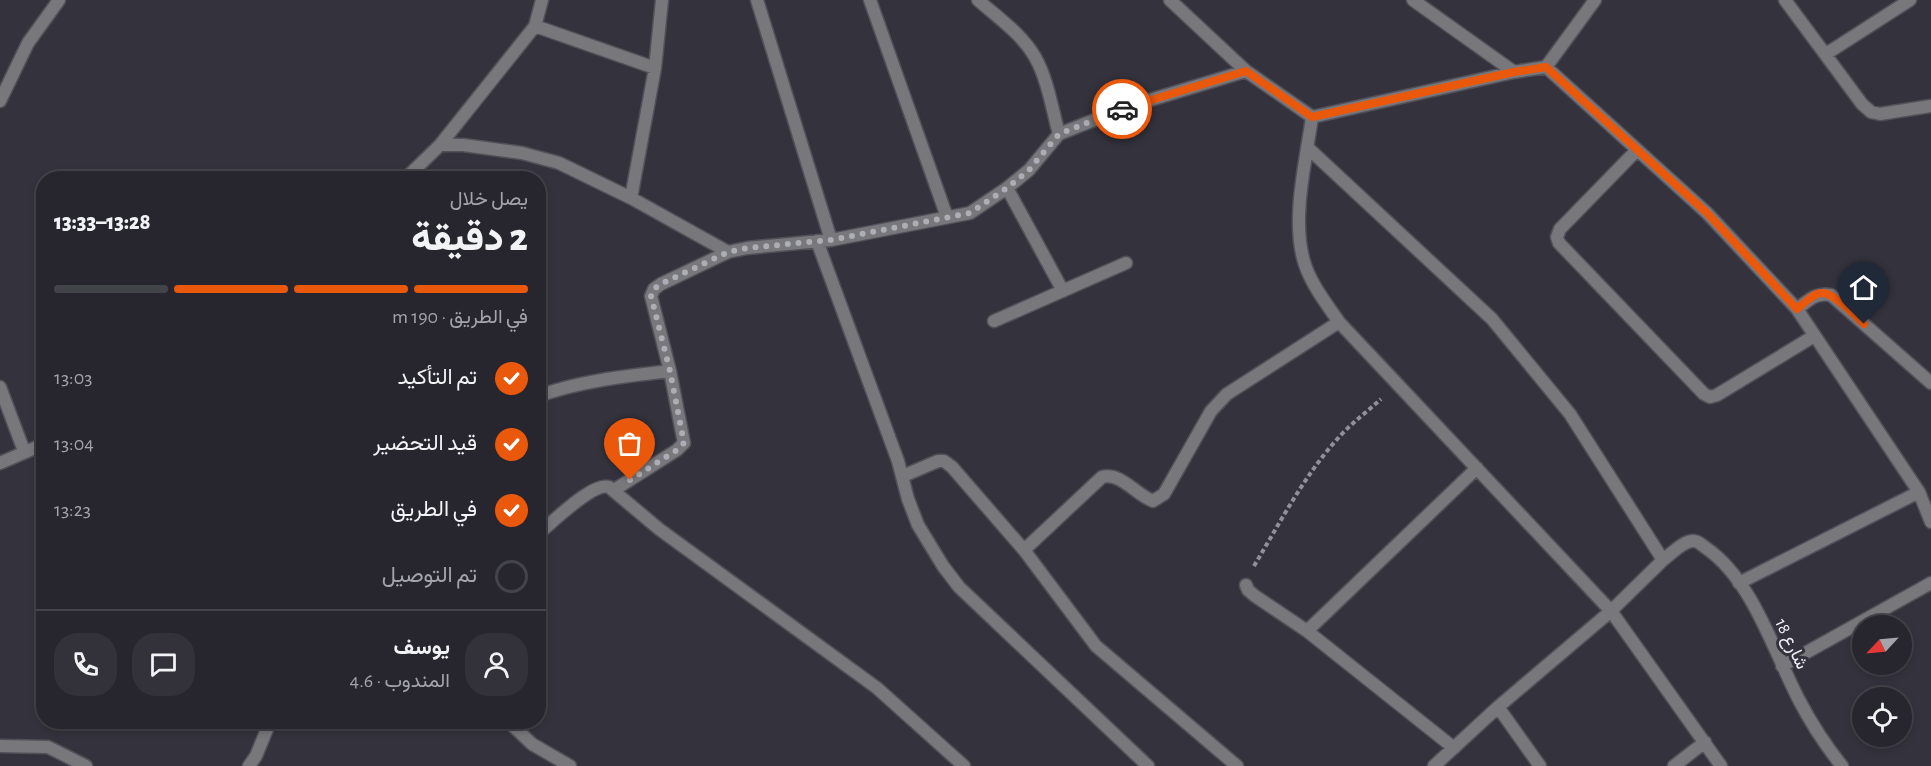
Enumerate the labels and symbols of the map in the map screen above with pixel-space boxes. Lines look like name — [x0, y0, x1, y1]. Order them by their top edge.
courier — [1092, 79, 1152, 139]
pin — [1838, 262, 1889, 324]
pin — [604, 418, 655, 480]
north arrow — [1852, 615, 1912, 675]
street label: شارع 18 — [1769, 616, 1811, 673]

